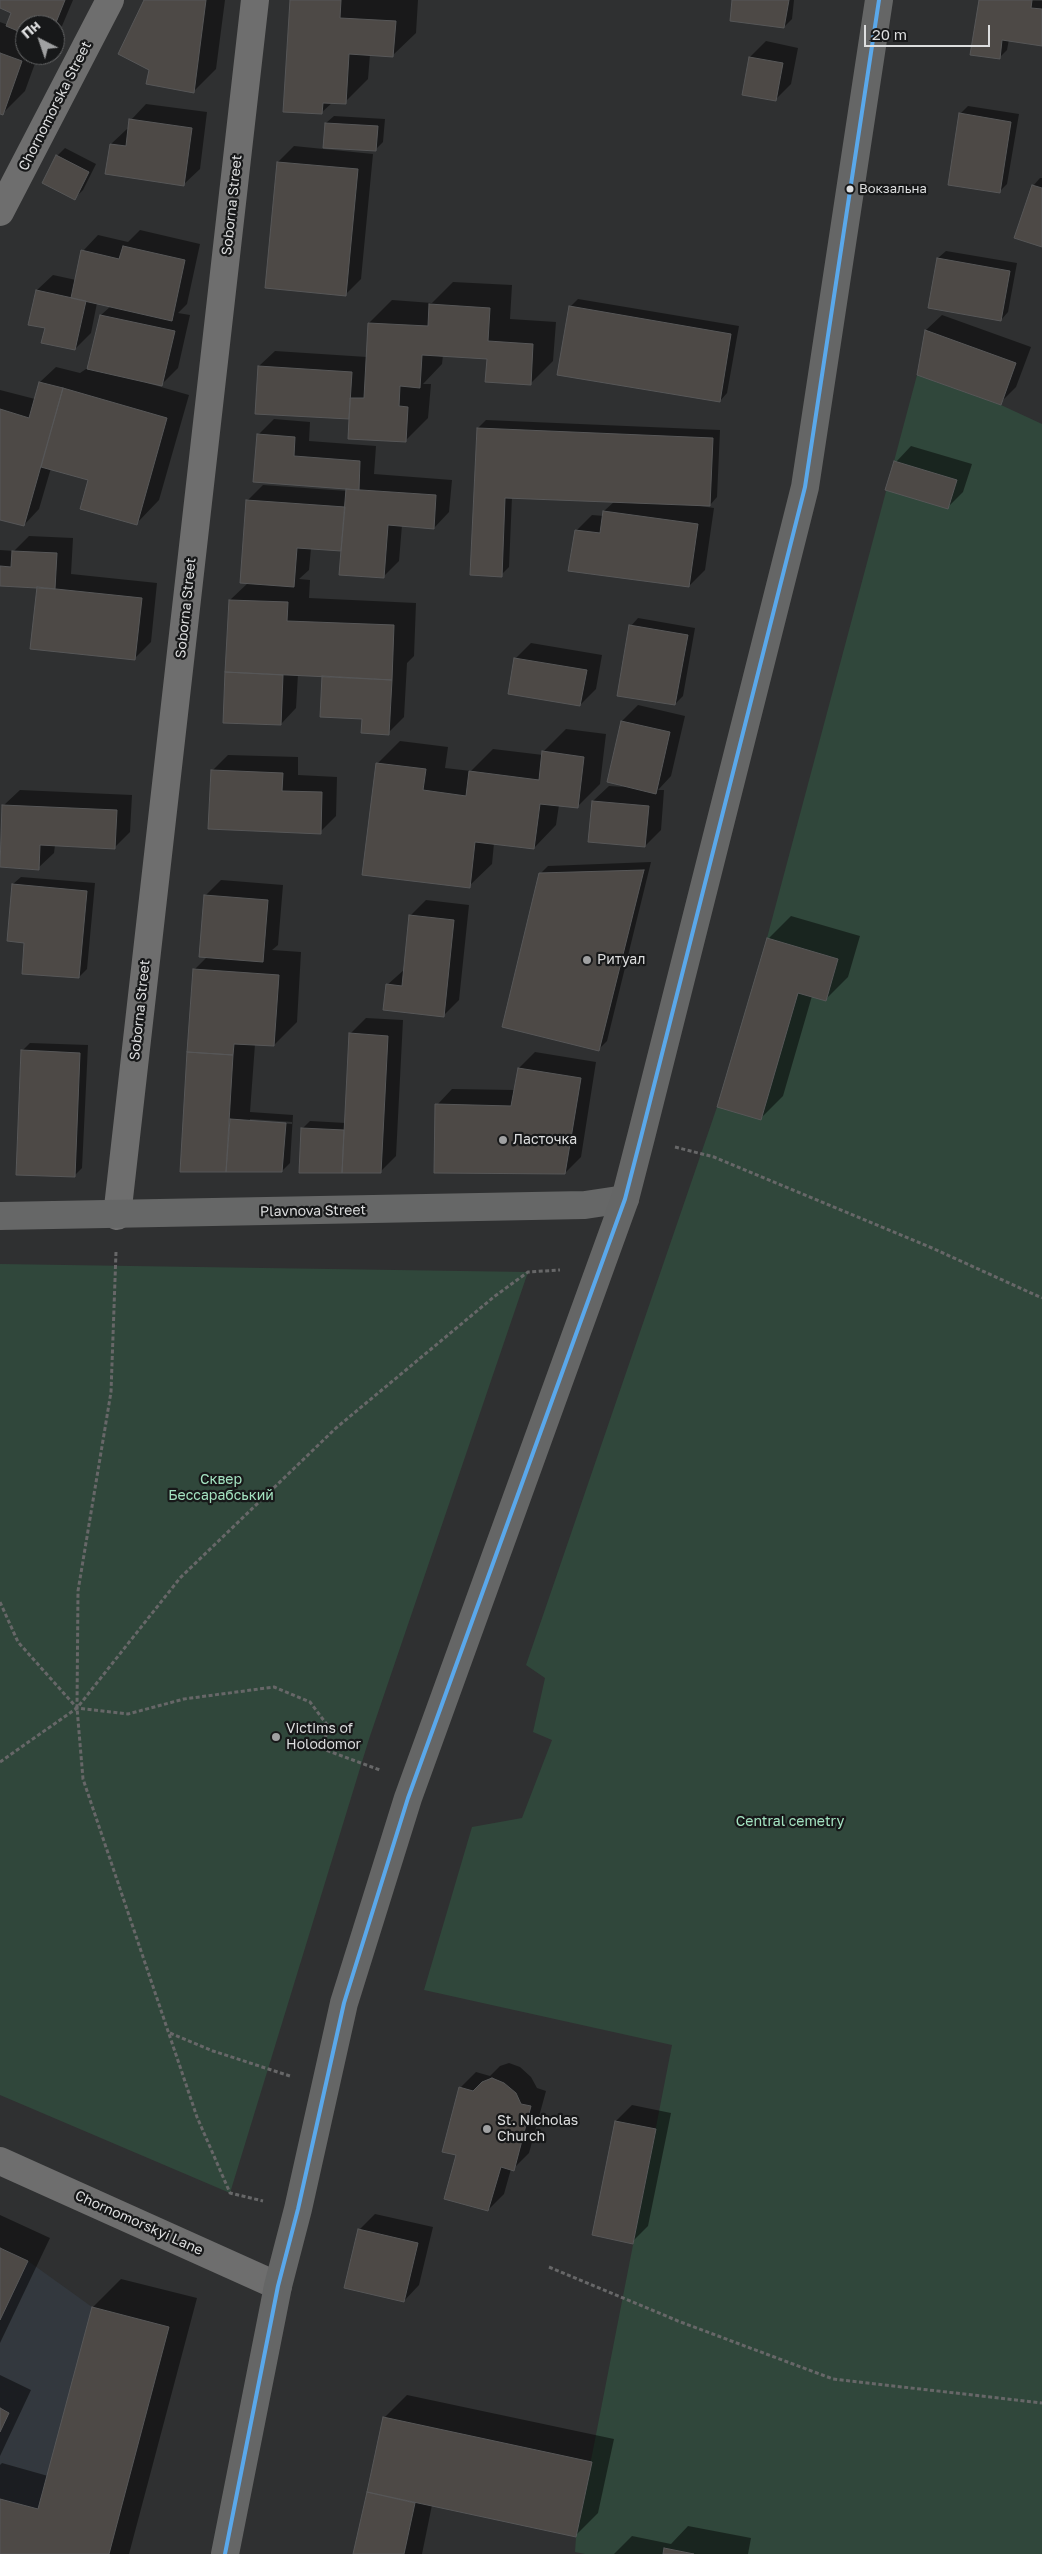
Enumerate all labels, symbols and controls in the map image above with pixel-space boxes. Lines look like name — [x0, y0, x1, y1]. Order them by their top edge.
north arrow — [15, 15, 65, 65]
scale bar — [867, 15, 993, 47]
text: Пн — [18, 16, 43, 42]
text: 20 m — [872, 25, 907, 43]
street label: Chornomorska Street — [15, 38, 95, 174]
street label: Soborna Street — [218, 154, 246, 256]
place label: Вокзальна — [859, 181, 927, 197]
marker: Вокзальна — [845, 184, 855, 194]
street label: Soborna Street — [172, 557, 200, 659]
place label: Ритуал — [597, 952, 645, 968]
marker: Ритуал — [581, 954, 593, 966]
street label: Soborna Street — [126, 959, 154, 1061]
place label: Ласточка — [513, 1132, 577, 1148]
marker: Ласточка — [497, 1134, 509, 1146]
street label: Plavnova Street — [260, 1202, 366, 1220]
park label: Сквер Бессарабський — [168, 1472, 274, 1504]
place label: Victims of Holodomor — [286, 1721, 361, 1754]
marker: Victims of Holodomor — [270, 1731, 282, 1743]
park label: Central cemetry — [736, 1814, 844, 1830]
place label: St. Nicholas Church — [497, 2113, 578, 2146]
marker: St. Nicholas Church — [481, 2123, 493, 2135]
street label: Chornomorskyi Lane — [72, 2187, 206, 2259]

